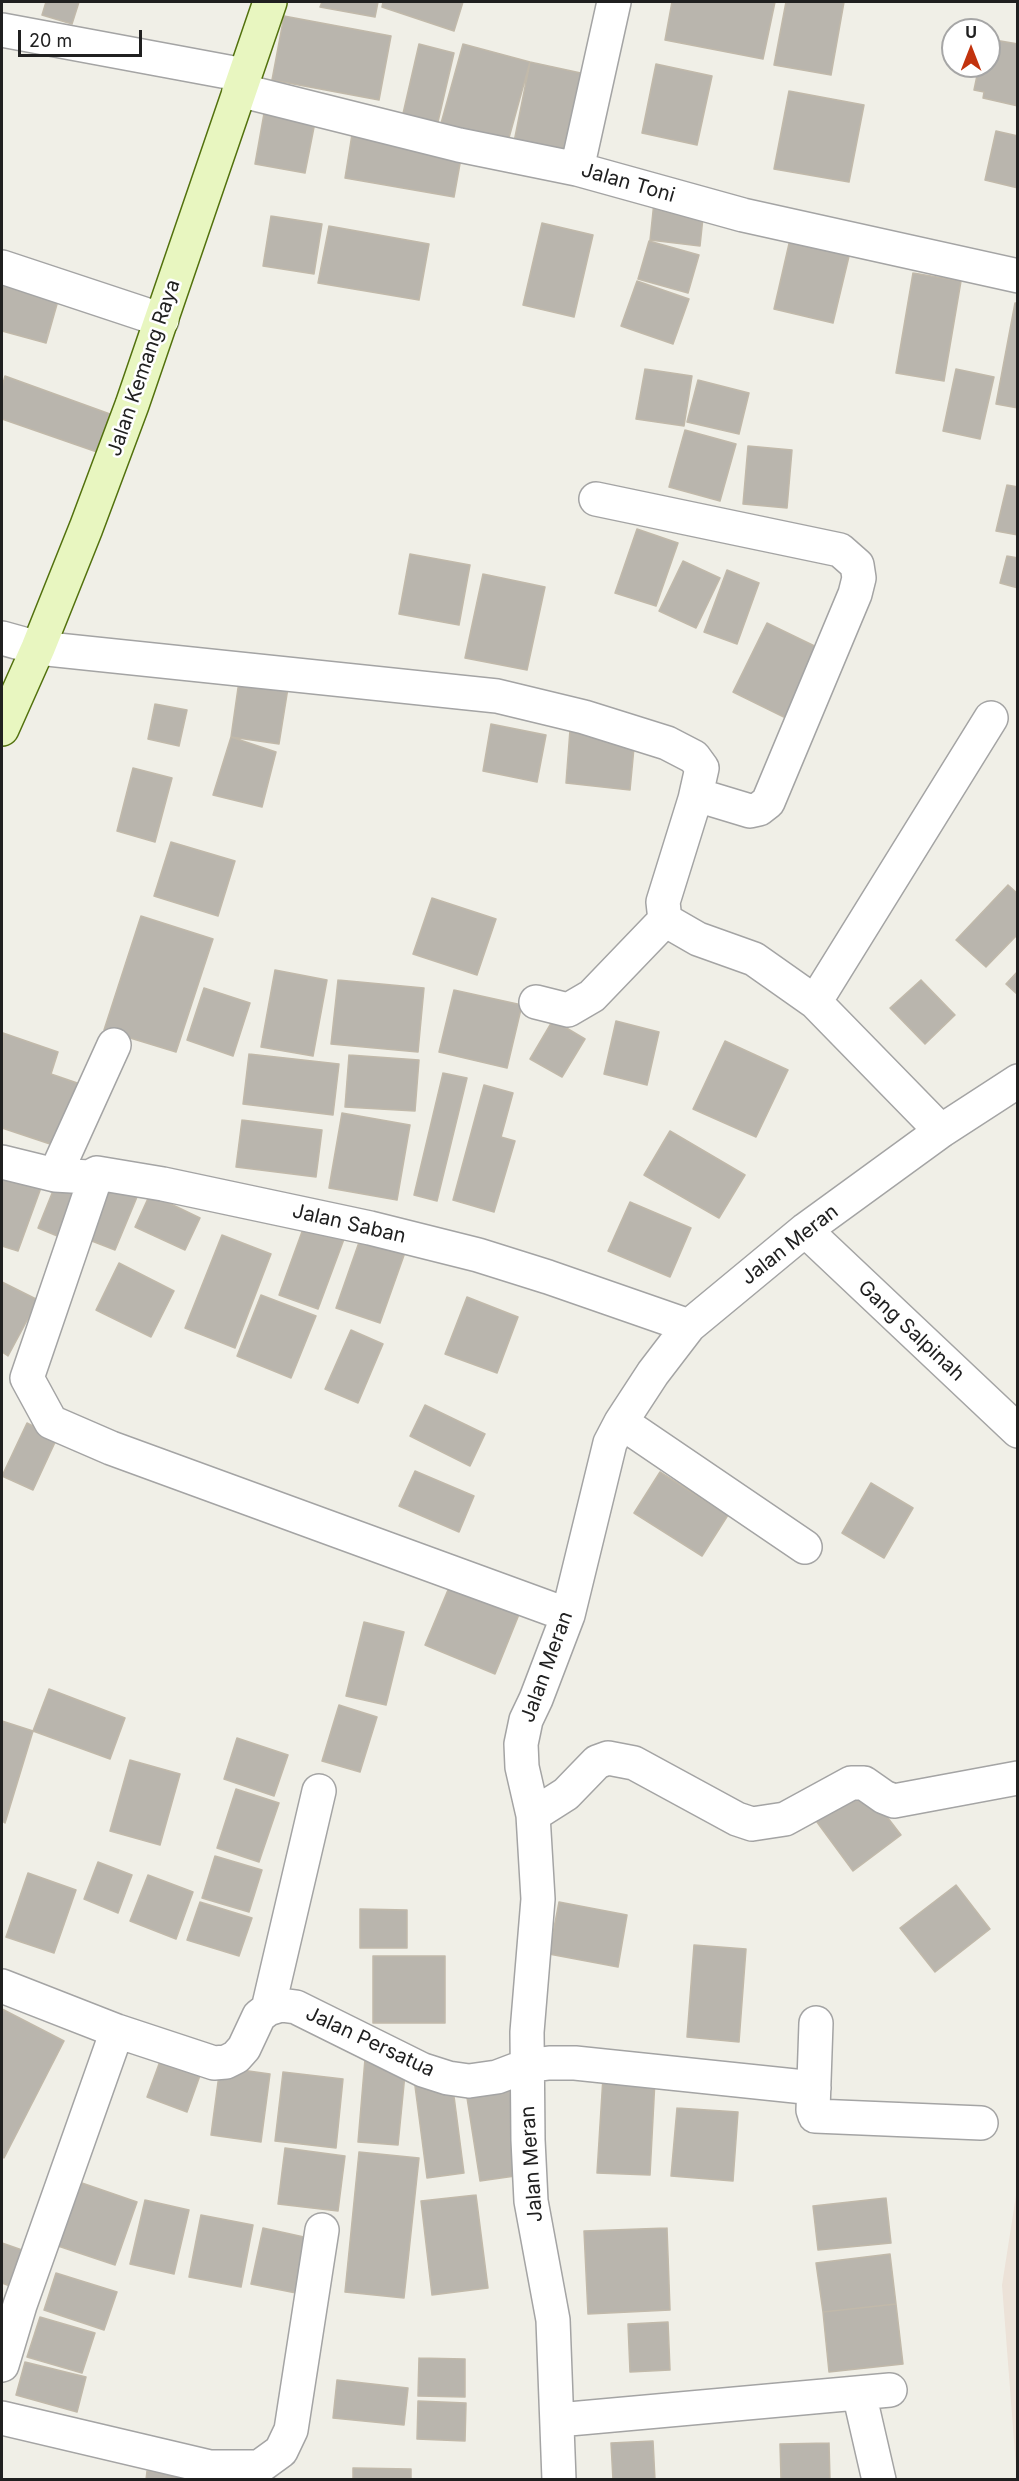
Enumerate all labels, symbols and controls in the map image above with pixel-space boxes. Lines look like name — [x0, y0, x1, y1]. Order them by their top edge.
scale bar — [21, 18, 146, 56]
north arrow — [941, 18, 1001, 78]
text: U — [965, 22, 977, 42]
text: 20 m — [29, 30, 72, 51]
street label: Jalan Toni — [578, 158, 678, 208]
street label: Jalan Kemang Raya — [103, 277, 185, 459]
street label: Jalan Saban — [290, 1199, 408, 1249]
street label: Jalan Meran — [737, 1200, 843, 1290]
street label: Gang Salpinah — [853, 1276, 969, 1386]
street label: Jalan Meran — [516, 1608, 578, 1726]
street label: Jalan Persatua — [302, 2002, 438, 2082]
street label: Jalan Meran — [516, 2105, 548, 2223]

